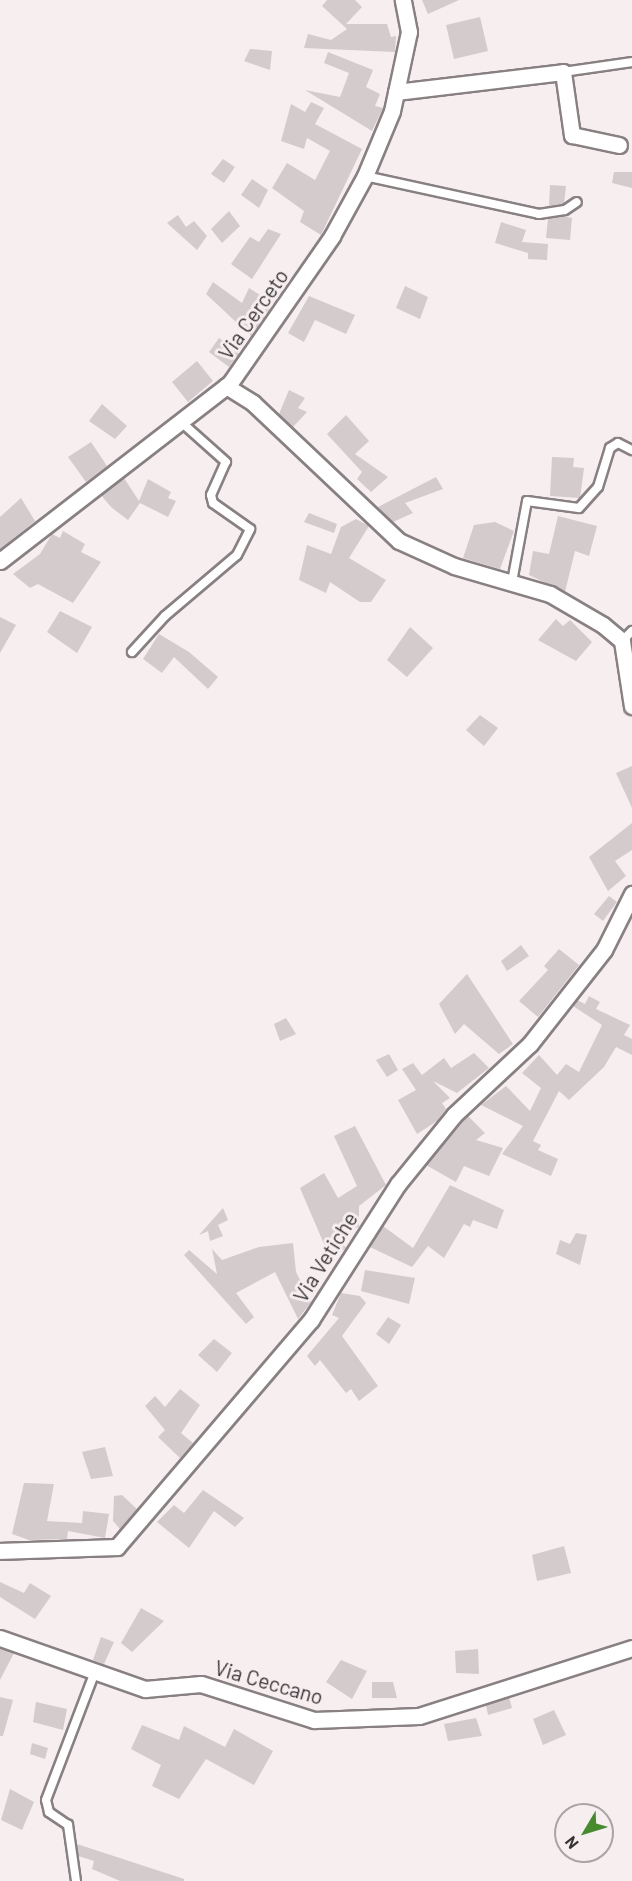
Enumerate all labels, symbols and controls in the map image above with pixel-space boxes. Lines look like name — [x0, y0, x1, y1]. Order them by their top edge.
street label: Via Cerceto — [213, 264, 293, 364]
street label: Via Vetiche — [287, 1207, 363, 1307]
street label: Via Ceccano — [212, 1654, 326, 1710]
north arrow — [554, 1803, 614, 1863]
text: N — [560, 1833, 582, 1853]

